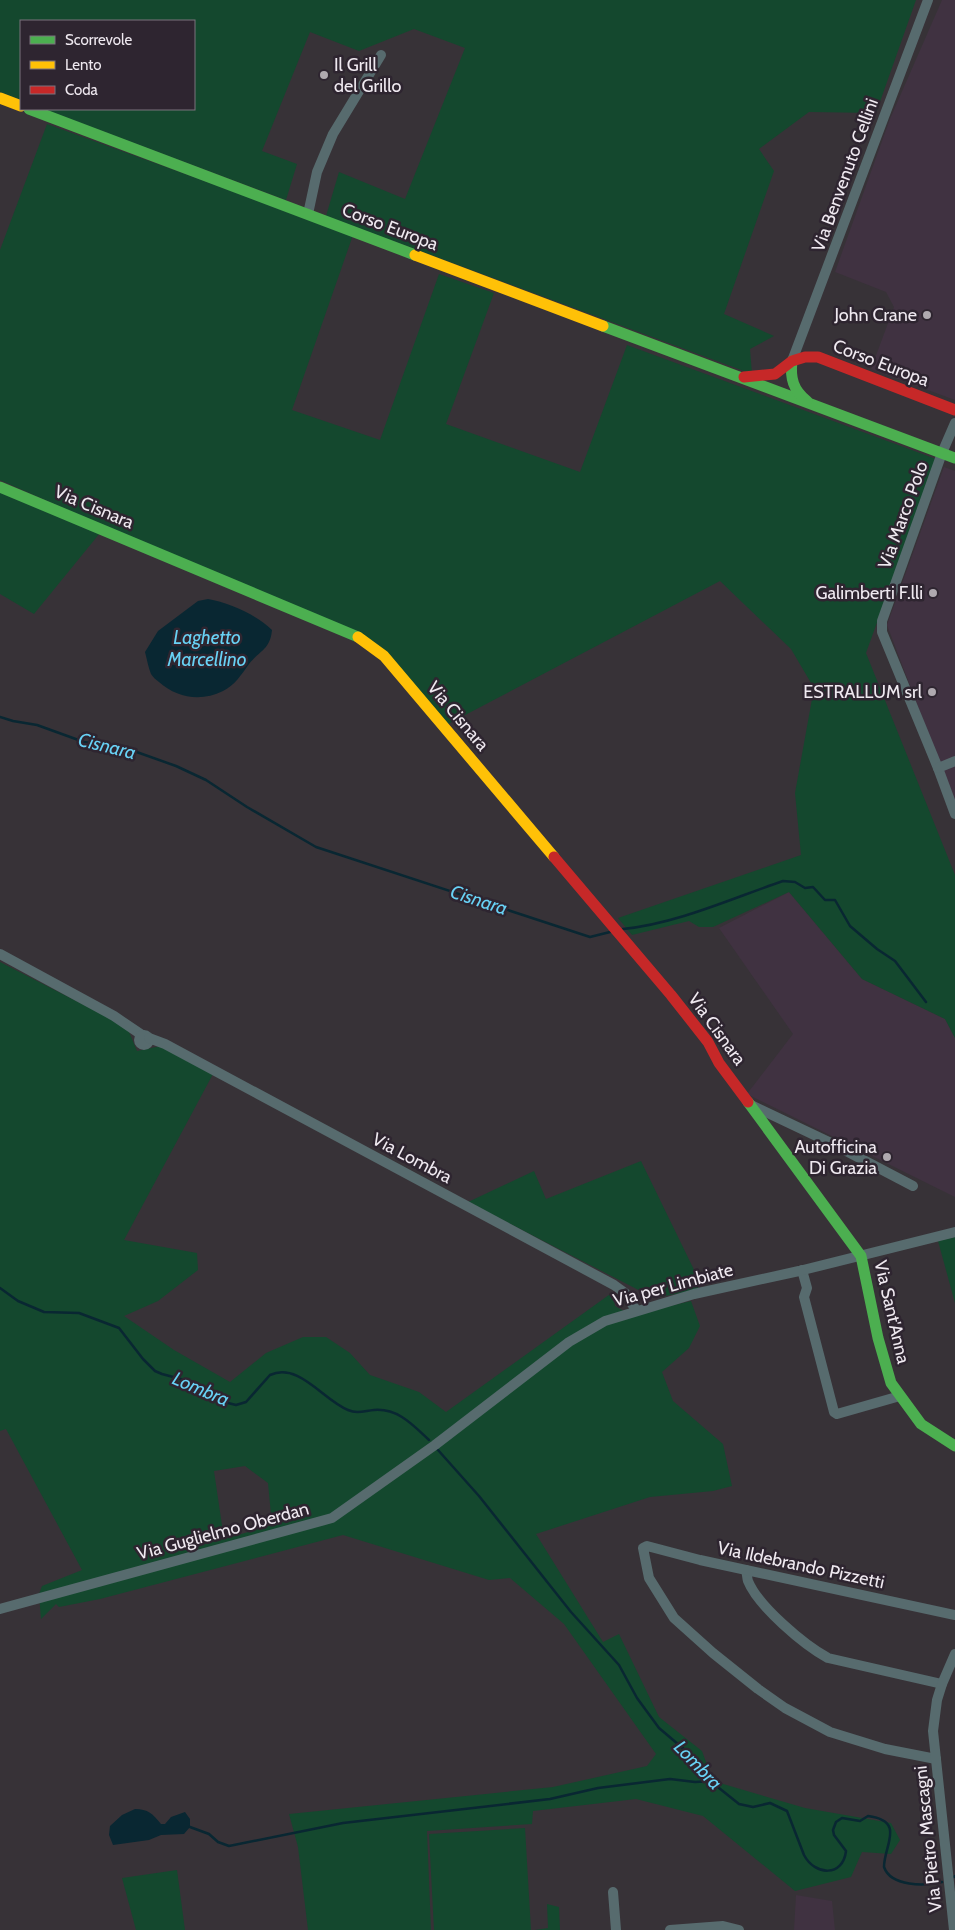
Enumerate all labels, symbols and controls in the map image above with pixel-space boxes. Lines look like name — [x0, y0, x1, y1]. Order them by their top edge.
legend — [20, 20, 195, 110]
text: Scorrevole — [65, 31, 133, 49]
place label: Il Grill del Grillo — [334, 54, 401, 97]
text: Lento — [65, 56, 102, 74]
marker: Il Grill del Grillo — [318, 69, 330, 81]
text: Coda — [65, 81, 99, 99]
street label: Via Benvenuto Cellini — [807, 95, 883, 255]
street label: Corso Europa — [339, 199, 441, 255]
place label: John Crane — [833, 304, 917, 326]
marker: John Crane — [921, 309, 933, 321]
street label: Corso Europa — [830, 335, 932, 391]
street label: Via Marco Polo — [873, 458, 933, 572]
street label: Via Cisnara — [51, 480, 137, 534]
place label: Galimberti F.lli — [815, 582, 923, 604]
marker: Galimberti F.lli — [927, 587, 939, 599]
water label: Laghetto Marcellino — [166, 626, 247, 671]
street label: Via Cisnara — [423, 677, 494, 756]
place label: ESTRALLUM srl — [803, 681, 923, 703]
marker: ESTRALLUM srl — [926, 686, 938, 698]
water label: Cisnara — [76, 728, 138, 764]
water label: Cisnara — [448, 880, 510, 920]
street label: Via Cisnara — [683, 989, 751, 1070]
street label: Via Lombra — [368, 1128, 456, 1188]
place label: Autofficina Di Grazia — [794, 1136, 877, 1179]
marker: Autofficina Di Grazia — [881, 1151, 893, 1163]
street label: Via per Limbiate — [611, 1258, 735, 1312]
street label: Via Sant'Anna — [869, 1258, 915, 1366]
water label: Lombra — [169, 1367, 233, 1411]
street label: Via Guglielmo Oberdan — [135, 1497, 311, 1565]
street label: Via Ildebrando Pizzetti — [715, 1537, 887, 1593]
water label: Lombra — [669, 1736, 727, 1794]
street label: Via Pietro Mascagni — [909, 1765, 947, 1913]

